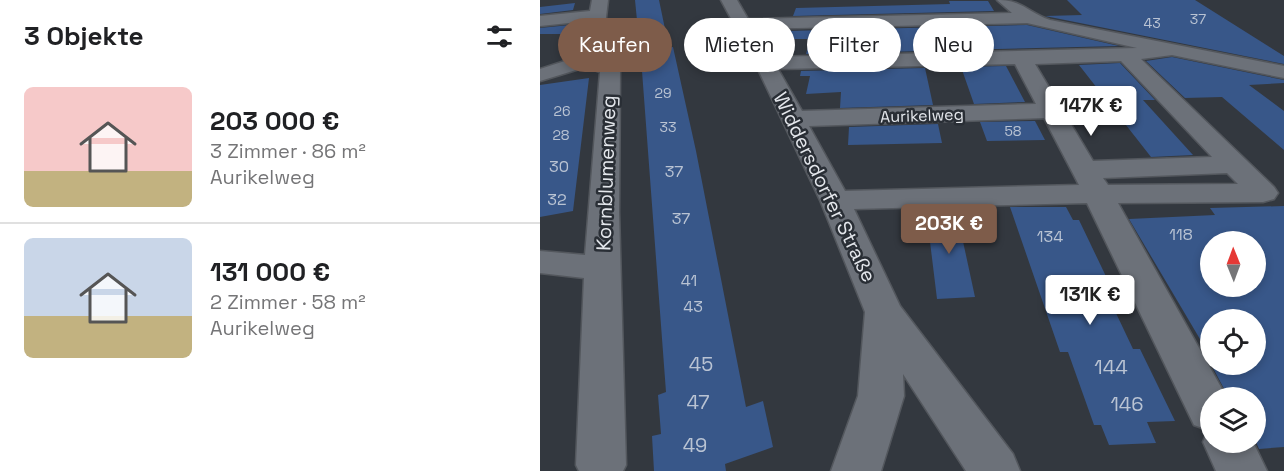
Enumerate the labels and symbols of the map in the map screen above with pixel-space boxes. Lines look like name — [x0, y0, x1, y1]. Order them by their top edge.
house number: 37 — [1190, 10, 1206, 28]
house number: 43 — [1143, 14, 1161, 32]
house number: 29 — [655, 84, 671, 102]
pin: 147K € — [1042, 86, 1140, 137]
street label: Widdersdorfer Straße — [768, 88, 882, 286]
street label: Kornblumenweg — [590, 95, 622, 251]
house number: 26 — [553, 102, 571, 120]
street label: Aurikelweg — [880, 104, 964, 127]
house number: 33 — [660, 118, 676, 136]
house number: 58 — [1004, 122, 1022, 140]
house number: 28 — [552, 126, 570, 144]
house number: 30 — [549, 156, 569, 177]
house number: 37 — [665, 161, 683, 182]
house number: 32 — [547, 189, 567, 210]
pin: 203K € — [900, 204, 998, 255]
house number: 37 — [672, 208, 690, 229]
house number: 118 — [1169, 224, 1193, 245]
house number: 134 — [1037, 226, 1063, 247]
north arrow — [1200, 231, 1266, 297]
house number: 41 — [681, 270, 697, 291]
pin: 131K € — [1041, 275, 1139, 326]
house number: 43 — [683, 296, 703, 317]
house number: 45 — [689, 351, 713, 377]
house number: 144 — [1094, 354, 1128, 380]
house number: 47 — [686, 389, 710, 415]
house number: 146 — [1110, 391, 1144, 417]
house number: 49 — [683, 432, 707, 458]

